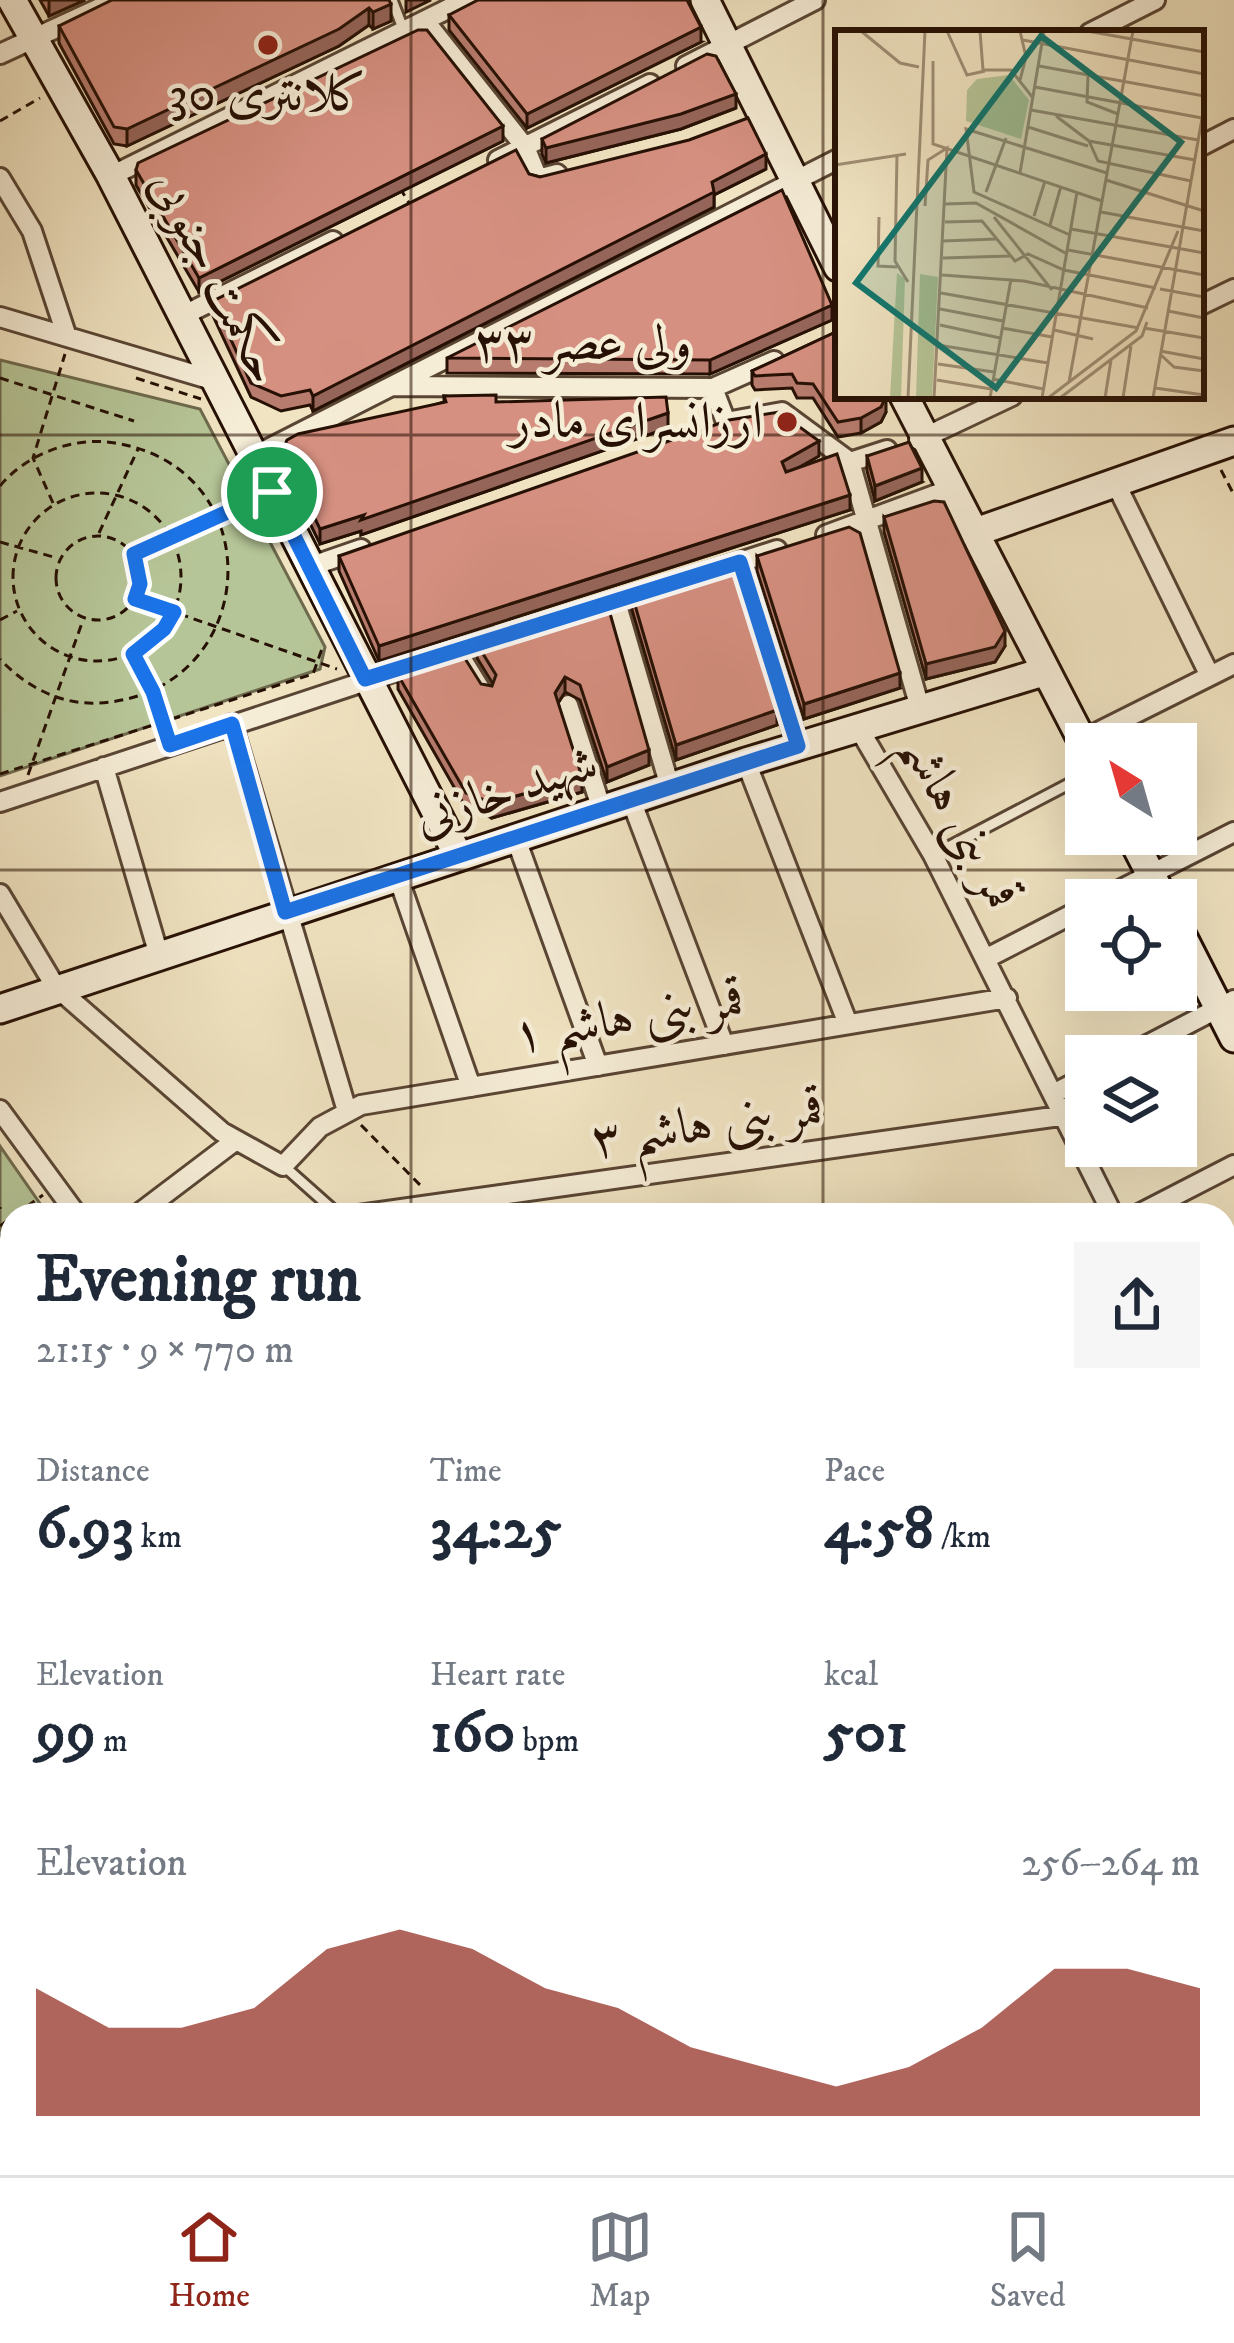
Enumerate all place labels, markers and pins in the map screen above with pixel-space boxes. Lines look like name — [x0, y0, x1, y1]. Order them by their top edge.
marker: کلانتری 30 — [255, 32, 281, 58]
place label: کلانتری 30 — [169, 63, 367, 127]
place label: ارزانسرای مادر — [505, 390, 763, 454]
marker: ارزانسرای مادر — [774, 409, 800, 435]
pin — [221, 441, 323, 543]

